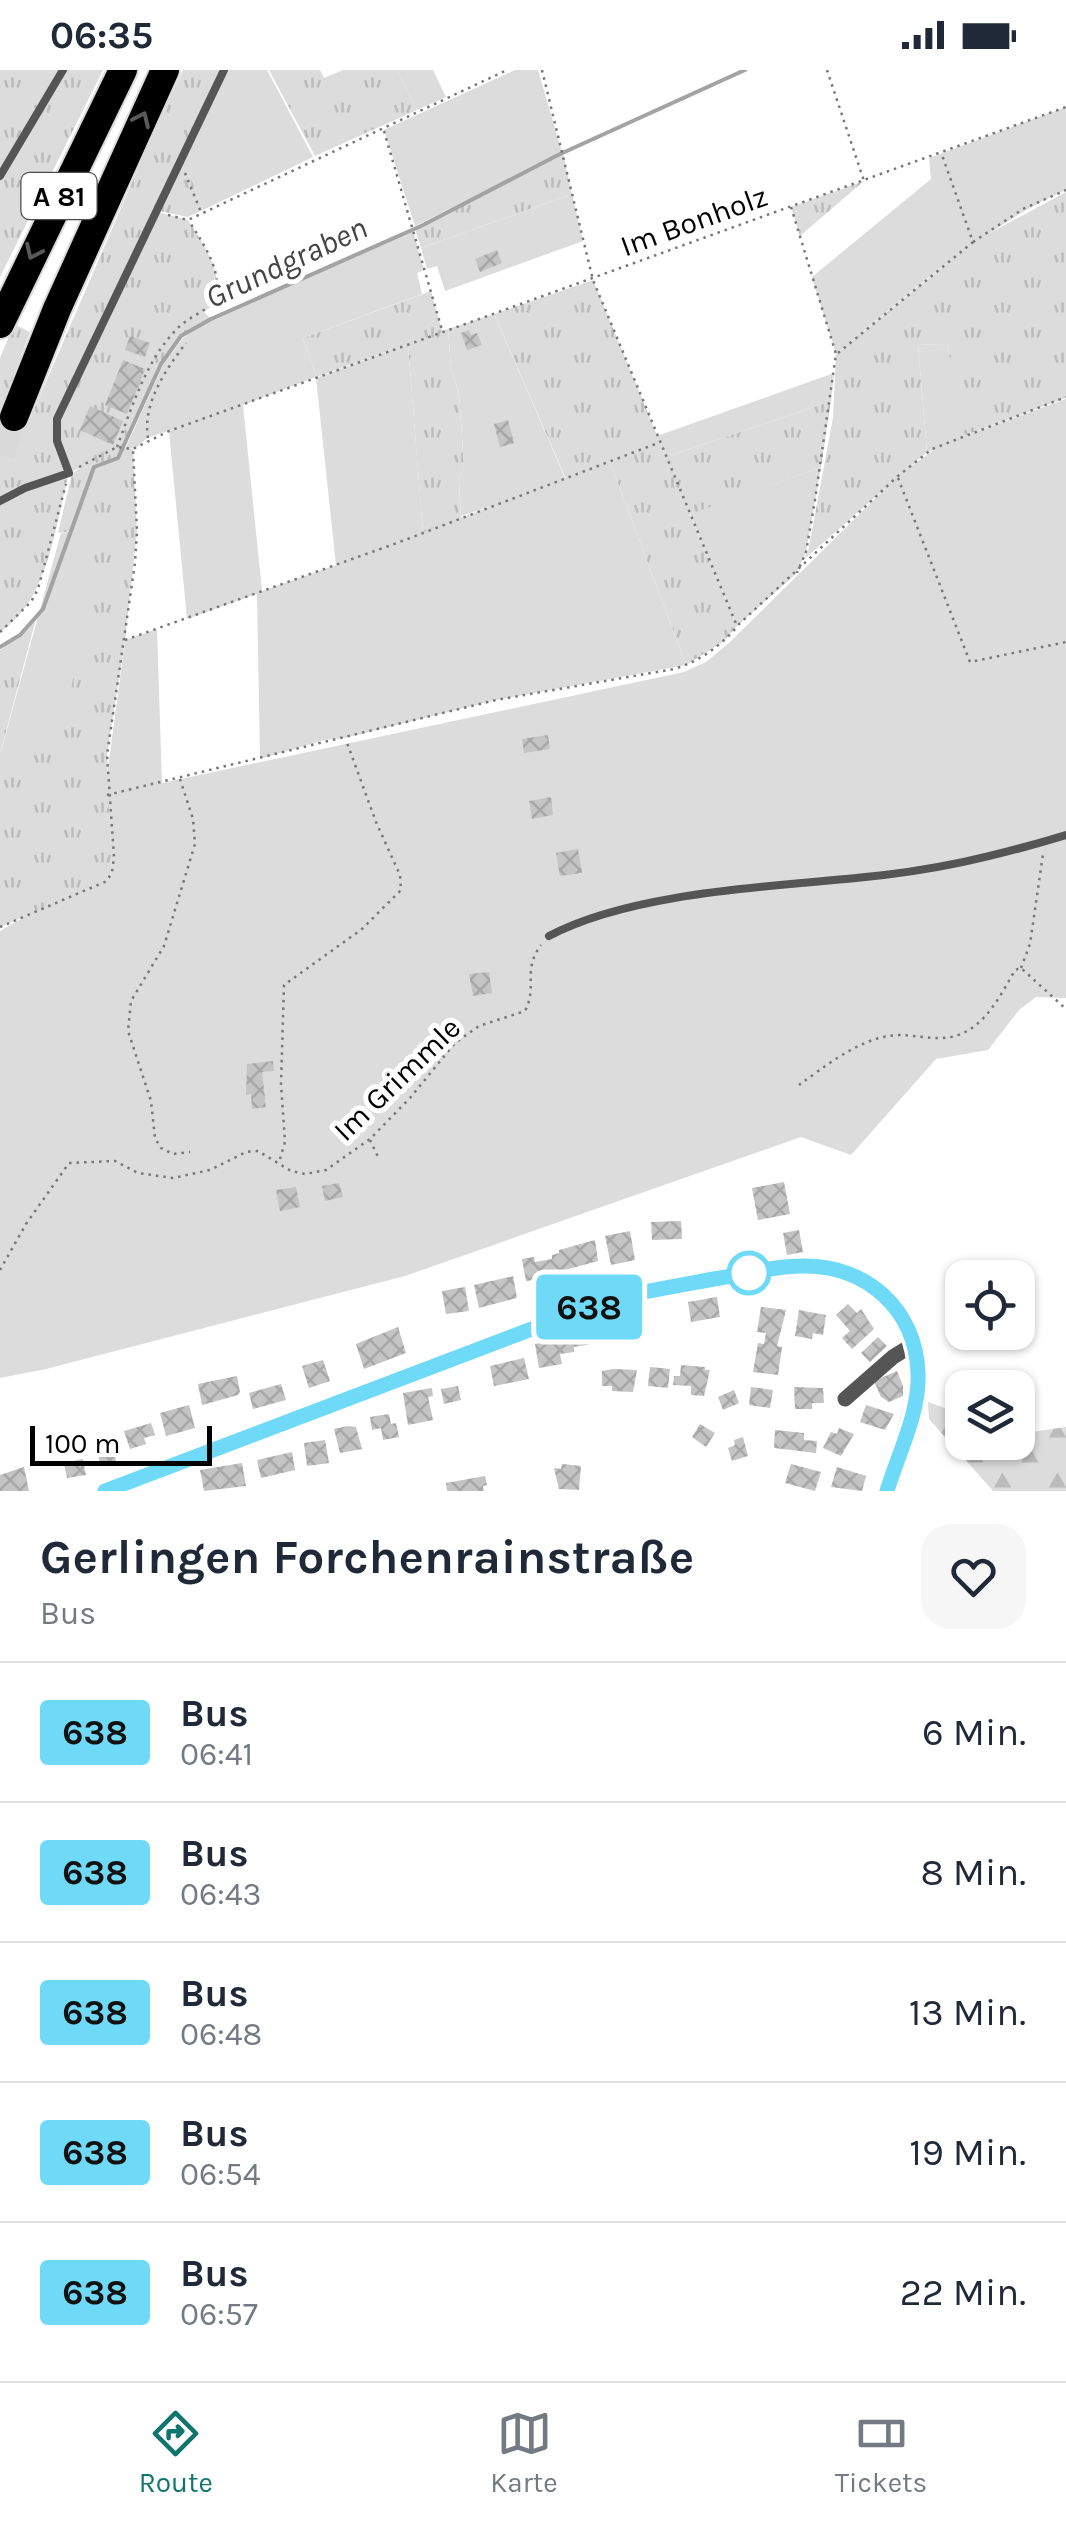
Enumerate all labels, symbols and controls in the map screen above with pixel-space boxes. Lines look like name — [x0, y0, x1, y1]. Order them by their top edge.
text: 06:35 — [50, 13, 153, 58]
one-way arrow — [130, 111, 150, 129]
road number: A 81 — [22, 173, 96, 219]
street label: Im Bonholz — [616, 178, 772, 264]
water label: Grundgraben — [200, 209, 373, 316]
one-way arrow — [26, 242, 46, 260]
street label: Im Grimmle — [326, 1010, 468, 1148]
unlabelled marker — [728, 1252, 770, 1294]
map controls — [945, 1260, 1035, 1460]
button: locate — [945, 1260, 1035, 1350]
line badge: 638 — [532, 1274, 646, 1340]
text: 638 — [556, 1287, 622, 1328]
button: layers — [945, 1370, 1035, 1460]
scale bar — [30, 1421, 212, 1466]
text: 100 m — [45, 1427, 120, 1460]
button: heart — [921, 1524, 1026, 1629]
text: Gerlingen Forchenrainstraße — [40, 1529, 694, 1585]
text: Bus — [40, 1595, 96, 1632]
text: Bus — [180, 1691, 249, 1736]
text: 6 Min. — [922, 1710, 1026, 1755]
text: 638 — [62, 1712, 128, 1753]
text: 06:41 — [180, 1736, 253, 1773]
text: Bus — [180, 1831, 249, 1876]
text: 8 Min. — [920, 1850, 1026, 1895]
text: 638 — [62, 1852, 128, 1893]
text: 06:43 — [180, 1876, 261, 1913]
text: Bus — [180, 1971, 249, 2016]
text: 13 Min. — [909, 1990, 1026, 2035]
text: 638 — [62, 1992, 128, 2033]
text: 06:48 — [180, 2016, 262, 2053]
text: Bus — [180, 2111, 249, 2156]
text: 19 Min. — [909, 2130, 1026, 2175]
text: 638 — [62, 2132, 128, 2173]
text: 06:54 — [180, 2156, 261, 2193]
text: Bus — [180, 2251, 249, 2296]
text: 22 Min. — [900, 2270, 1026, 2315]
text: 638 — [62, 2272, 128, 2313]
text: 06:57 — [180, 2296, 258, 2333]
tab: Route — [139, 2406, 213, 2499]
tab: Karte — [490, 2406, 558, 2499]
tab: Tickets — [835, 2406, 927, 2499]

